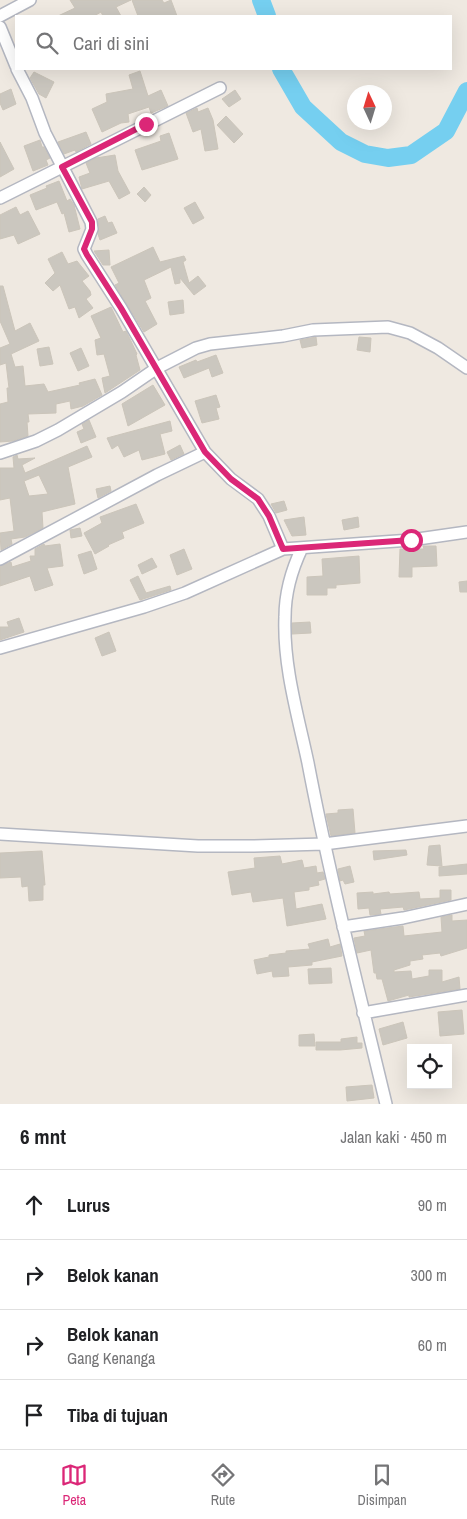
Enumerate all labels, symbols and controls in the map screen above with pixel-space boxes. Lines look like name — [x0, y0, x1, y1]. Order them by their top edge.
search box — [15, 15, 452, 70]
icon: search — [33, 29, 61, 57]
text: Cari di sini — [73, 30, 149, 56]
north arrow — [347, 85, 392, 130]
route end — [135, 113, 158, 136]
route start — [400, 529, 423, 552]
map controls — [407, 1044, 452, 1089]
button: locate — [407, 1044, 452, 1089]
text: 6 mnt — [20, 1122, 66, 1151]
text: Jalan kaki · 450 m — [341, 1126, 447, 1148]
icon: ahead — [20, 1191, 48, 1219]
text: Lurus — [67, 1192, 110, 1218]
text: 90 m — [418, 1194, 447, 1216]
icon: right — [20, 1261, 48, 1289]
text: Belok kanan — [67, 1262, 159, 1288]
text: 300 m — [411, 1264, 447, 1286]
text: Belok kanan — [67, 1321, 159, 1347]
icon: right — [20, 1331, 48, 1359]
text: 60 m — [418, 1334, 447, 1356]
text: Gang Kenanga — [67, 1347, 155, 1369]
icon: arrive — [20, 1401, 48, 1429]
text: Tiba di tujuan — [67, 1402, 168, 1428]
tab: Peta — [60, 1461, 88, 1509]
tab: Rute — [209, 1461, 237, 1509]
tab: Disimpan — [358, 1461, 407, 1509]

